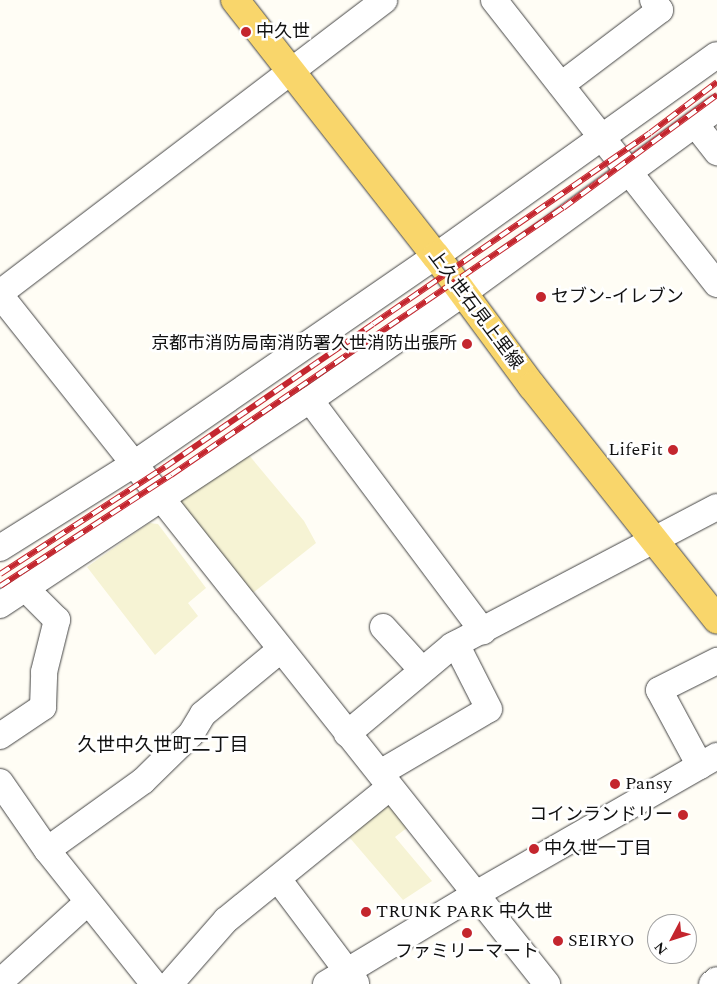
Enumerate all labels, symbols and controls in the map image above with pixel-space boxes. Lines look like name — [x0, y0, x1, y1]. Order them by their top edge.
place label: 中久世 — [256, 21, 310, 43]
marker: 中久世 — [240, 26, 252, 38]
street label: 上久世石見上里線 — [423, 246, 527, 374]
place label: セブン-イレブン — [551, 286, 684, 308]
marker: セブン-イレブン — [535, 291, 547, 303]
place label: 京都市消防局南消防署久世消防出張所 — [151, 333, 457, 355]
marker: 京都市消防局南消防署久世消防出張所 — [461, 338, 473, 350]
place label: LifeFit — [608, 439, 663, 461]
marker: LifeFit — [667, 444, 679, 456]
district label: 久世中久世町二丁目 — [78, 735, 248, 757]
place label: Pansy — [625, 773, 672, 795]
marker: Pansy — [609, 778, 621, 790]
place label: コインランドリー — [529, 804, 673, 826]
marker: コインランドリー — [677, 809, 689, 821]
place label: 中久世一丁目 — [544, 838, 652, 860]
marker: 中久世一丁目 — [528, 843, 540, 855]
place label: TRUNK PARK 中久世 — [376, 901, 553, 923]
marker: TRUNK PARK 中久世 — [360, 906, 372, 918]
north arrow — [647, 914, 697, 964]
marker: ファミリーマート — [461, 927, 473, 939]
place label: SEIRYO — [568, 930, 634, 952]
marker: SEIRYO — [552, 935, 564, 947]
text: N — [649, 937, 673, 959]
place label: ファミリーマート — [395, 941, 539, 963]

